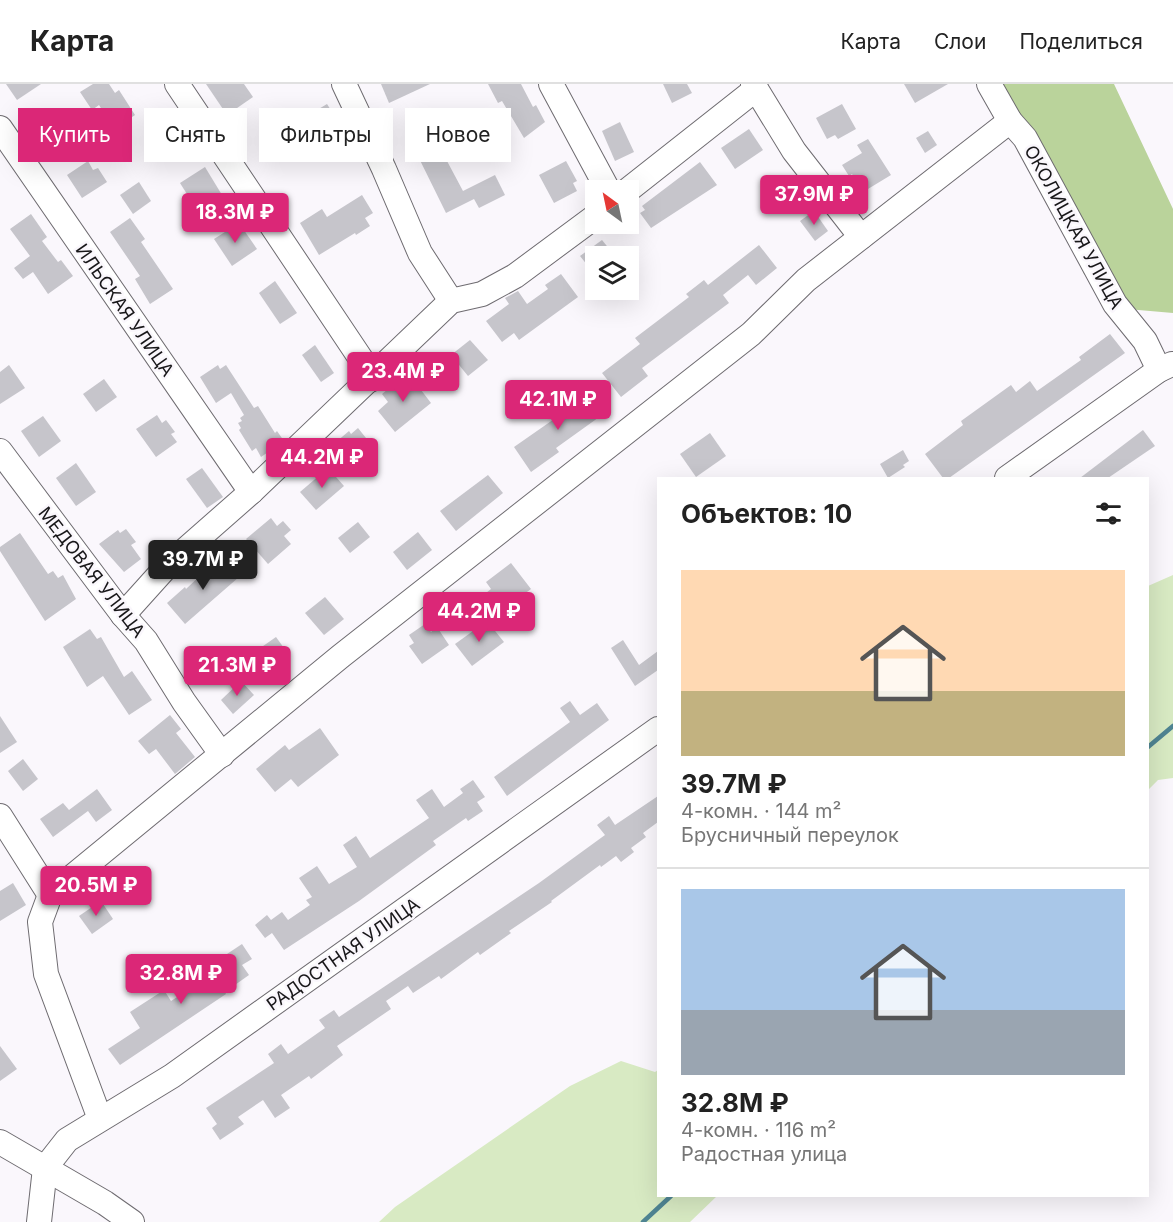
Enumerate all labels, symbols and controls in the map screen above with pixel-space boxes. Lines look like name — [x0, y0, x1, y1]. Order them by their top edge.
text: Карта — [30, 24, 114, 58]
text: Карта — [841, 29, 901, 54]
text: Слои — [934, 29, 986, 54]
text: Поделиться — [1019, 29, 1143, 54]
chip: Купить — [18, 108, 132, 162]
chip: Снять — [144, 108, 247, 162]
chip: Фильтры — [259, 108, 393, 162]
chip: Новое — [405, 108, 511, 162]
street label: ОКОЛИЦКАЯ УЛИЦА — [1020, 141, 1128, 313]
pin: 37.9M ₽ — [759, 175, 869, 226]
north arrow — [585, 180, 639, 234]
map controls — [585, 180, 639, 300]
text: 37.9M ₽ — [774, 182, 854, 206]
pin: 18.3M ₽ — [180, 193, 290, 244]
text: 18.3M ₽ — [196, 200, 274, 224]
street label: ИЛЬСКАЯ УЛИЦА — [71, 240, 179, 380]
button: layers — [585, 246, 639, 300]
pin: 23.4M ₽ — [348, 352, 458, 403]
text: 23.4M ₽ — [361, 359, 445, 383]
pin: 42.1M ₽ — [503, 380, 613, 431]
text: 42.1M ₽ — [519, 387, 597, 411]
pin: 44.2M ₽ — [267, 438, 377, 489]
text: 44.2M ₽ — [280, 445, 364, 469]
icon: filters — [1092, 497, 1125, 530]
text: Объектов: 10 — [681, 498, 852, 529]
street label: МЕДОВАЯ УЛИЦА — [34, 502, 150, 642]
pin: 39.7M ₽ — [148, 540, 258, 591]
text: 39.7M ₽ — [162, 547, 244, 571]
pin: 44.2M ₽ — [424, 592, 534, 643]
text: 44.2M ₽ — [437, 599, 521, 623]
icon: home — [849, 609, 957, 717]
pin: 21.3M ₽ — [182, 646, 292, 697]
text: 21.3M ₽ — [198, 653, 276, 677]
text: 39.7M ₽ — [681, 768, 787, 799]
text: 4-комн. · 144 m² — [681, 799, 841, 823]
text: Брусничный переулок — [681, 823, 899, 847]
pin: 20.5M ₽ — [41, 866, 151, 917]
text: 20.5M ₽ — [54, 873, 138, 897]
street label: РАДОСТНАЯ УЛИЦА — [262, 893, 424, 1015]
icon: home — [849, 928, 957, 1036]
pin: 32.8M ₽ — [126, 954, 236, 1005]
text: 32.8M ₽ — [140, 961, 222, 985]
text: 32.8M ₽ — [681, 1087, 789, 1118]
text: 4-комн. · 116 m² — [681, 1118, 836, 1142]
text: Радостная улица — [681, 1142, 847, 1166]

